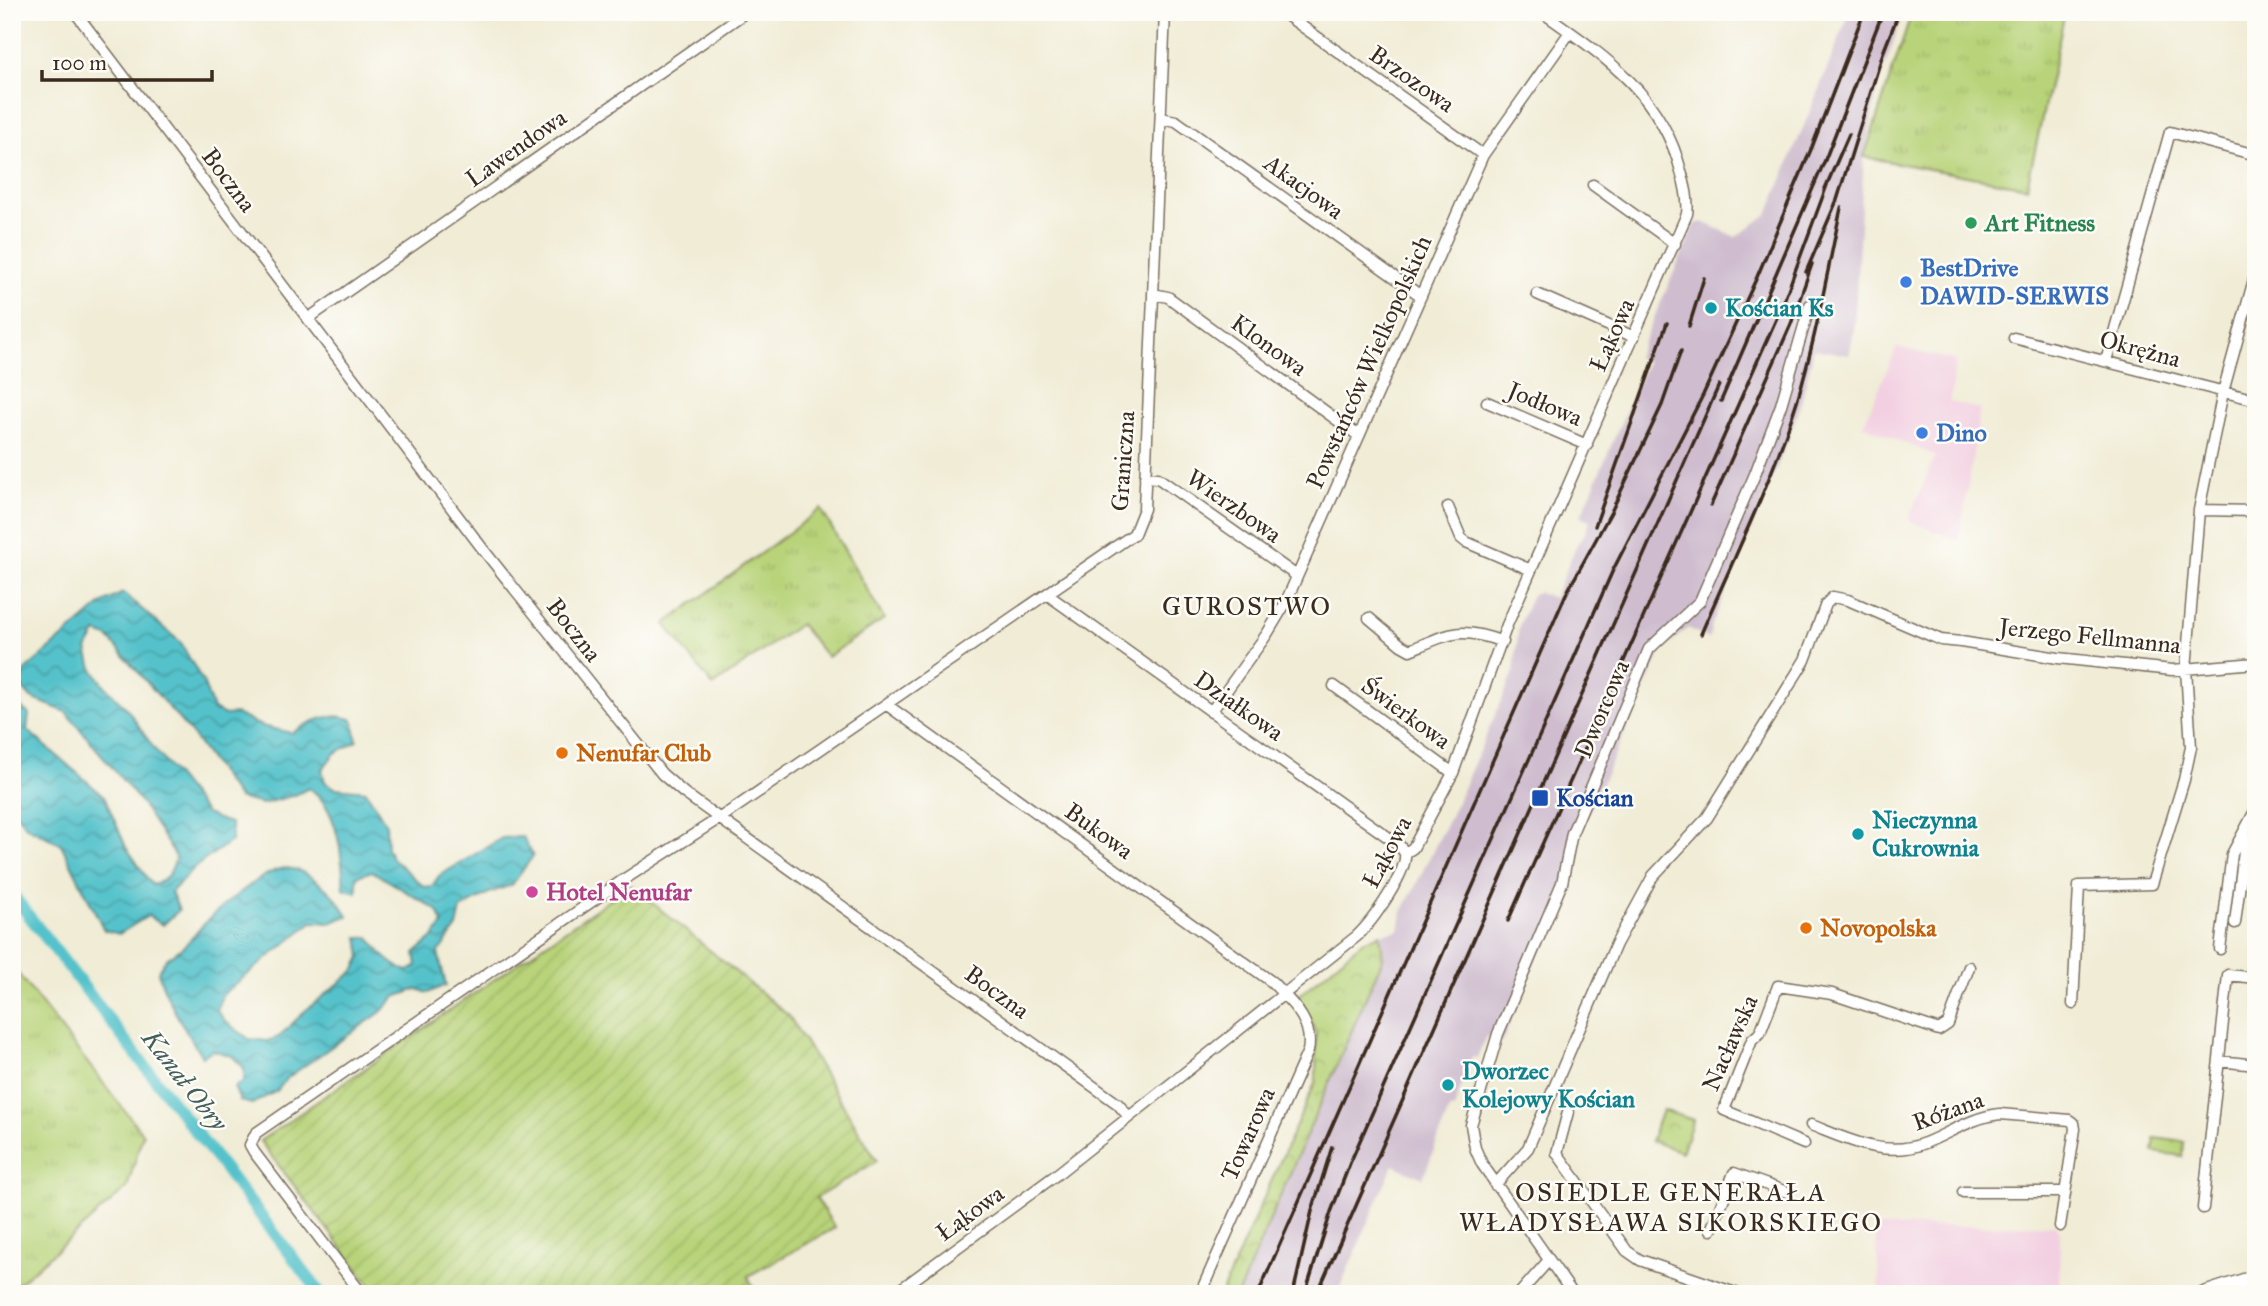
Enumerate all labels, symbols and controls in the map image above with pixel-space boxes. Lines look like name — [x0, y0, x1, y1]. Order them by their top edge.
scale bar — [42, 38, 212, 82]
street label: Brzozowa — [1364, 39, 1461, 120]
text: 100 m — [52, 50, 107, 76]
street label: Lawendowa — [460, 102, 573, 194]
street label: Boczna — [195, 142, 263, 219]
street label: Akacjowa — [1257, 147, 1350, 226]
place label: Art Fitness — [1983, 208, 2095, 238]
marker: Art Fitness — [1963, 215, 1979, 231]
street label: Powstańców Wielkopolskich — [1300, 231, 1438, 493]
place label: BestDrive DAWID-SERWIS — [1920, 253, 2109, 311]
marker: BestDrive DAWID-SERWIS — [1898, 274, 1914, 290]
street label: Łąkowa — [1583, 293, 1642, 376]
place label: Kościan Ks — [1725, 293, 1834, 323]
marker: Kościan Ks — [1703, 300, 1719, 316]
street label: Klonowa — [1225, 307, 1314, 383]
street label: Okrężna — [2096, 324, 2185, 374]
street label: Jodłowa — [1501, 374, 1587, 433]
street label: Graniczna — [1105, 409, 1142, 512]
place label: Dino — [1936, 418, 1987, 448]
marker: Dino — [1914, 425, 1930, 441]
street label: Wierzbowa — [1181, 462, 1288, 550]
district label: GUROSTWO — [1162, 590, 1332, 622]
street label: Boczna — [540, 592, 609, 668]
street label: Jerzego Fellmanna — [1995, 611, 2183, 661]
street label: Dworcowa — [1568, 655, 1636, 763]
street label: Działkowa — [1189, 664, 1290, 748]
street label: Świerkowa — [1355, 670, 1457, 756]
place label: Nenufar Club — [576, 738, 712, 768]
marker: Nenufar Club — [554, 745, 570, 761]
place label: Kościan — [1556, 783, 1634, 813]
marker: Kościan — [1530, 788, 1550, 808]
street label: Bukowa — [1059, 796, 1140, 866]
place label: Nieczynna Cukrownia — [1872, 805, 1980, 863]
street label: Łąkowa — [1356, 810, 1419, 893]
marker: Nieczynna Cukrownia — [1850, 826, 1866, 842]
place label: Hotel Nenufar — [546, 877, 693, 907]
marker: Hotel Nenufar — [524, 884, 540, 900]
place label: Novopolska — [1820, 913, 1937, 943]
marker: Novopolska — [1798, 920, 1814, 936]
street label: Boczna — [959, 959, 1036, 1026]
street label: Nacławska — [1696, 989, 1765, 1096]
water label: Kanał Obry — [134, 1021, 235, 1138]
place label: Dworzec Kolejowy Kościan — [1462, 1056, 1635, 1114]
marker: Dworzec Kolejowy Kościan — [1440, 1077, 1456, 1093]
street label: Towarowa — [1214, 1082, 1282, 1185]
street label: Różana — [1908, 1084, 1988, 1138]
district label: OSIEDLE GENERAŁA WŁADYSŁAWA SIKORSKIEGO — [1459, 1176, 1883, 1238]
street label: Łąkowa — [930, 1178, 1011, 1248]

